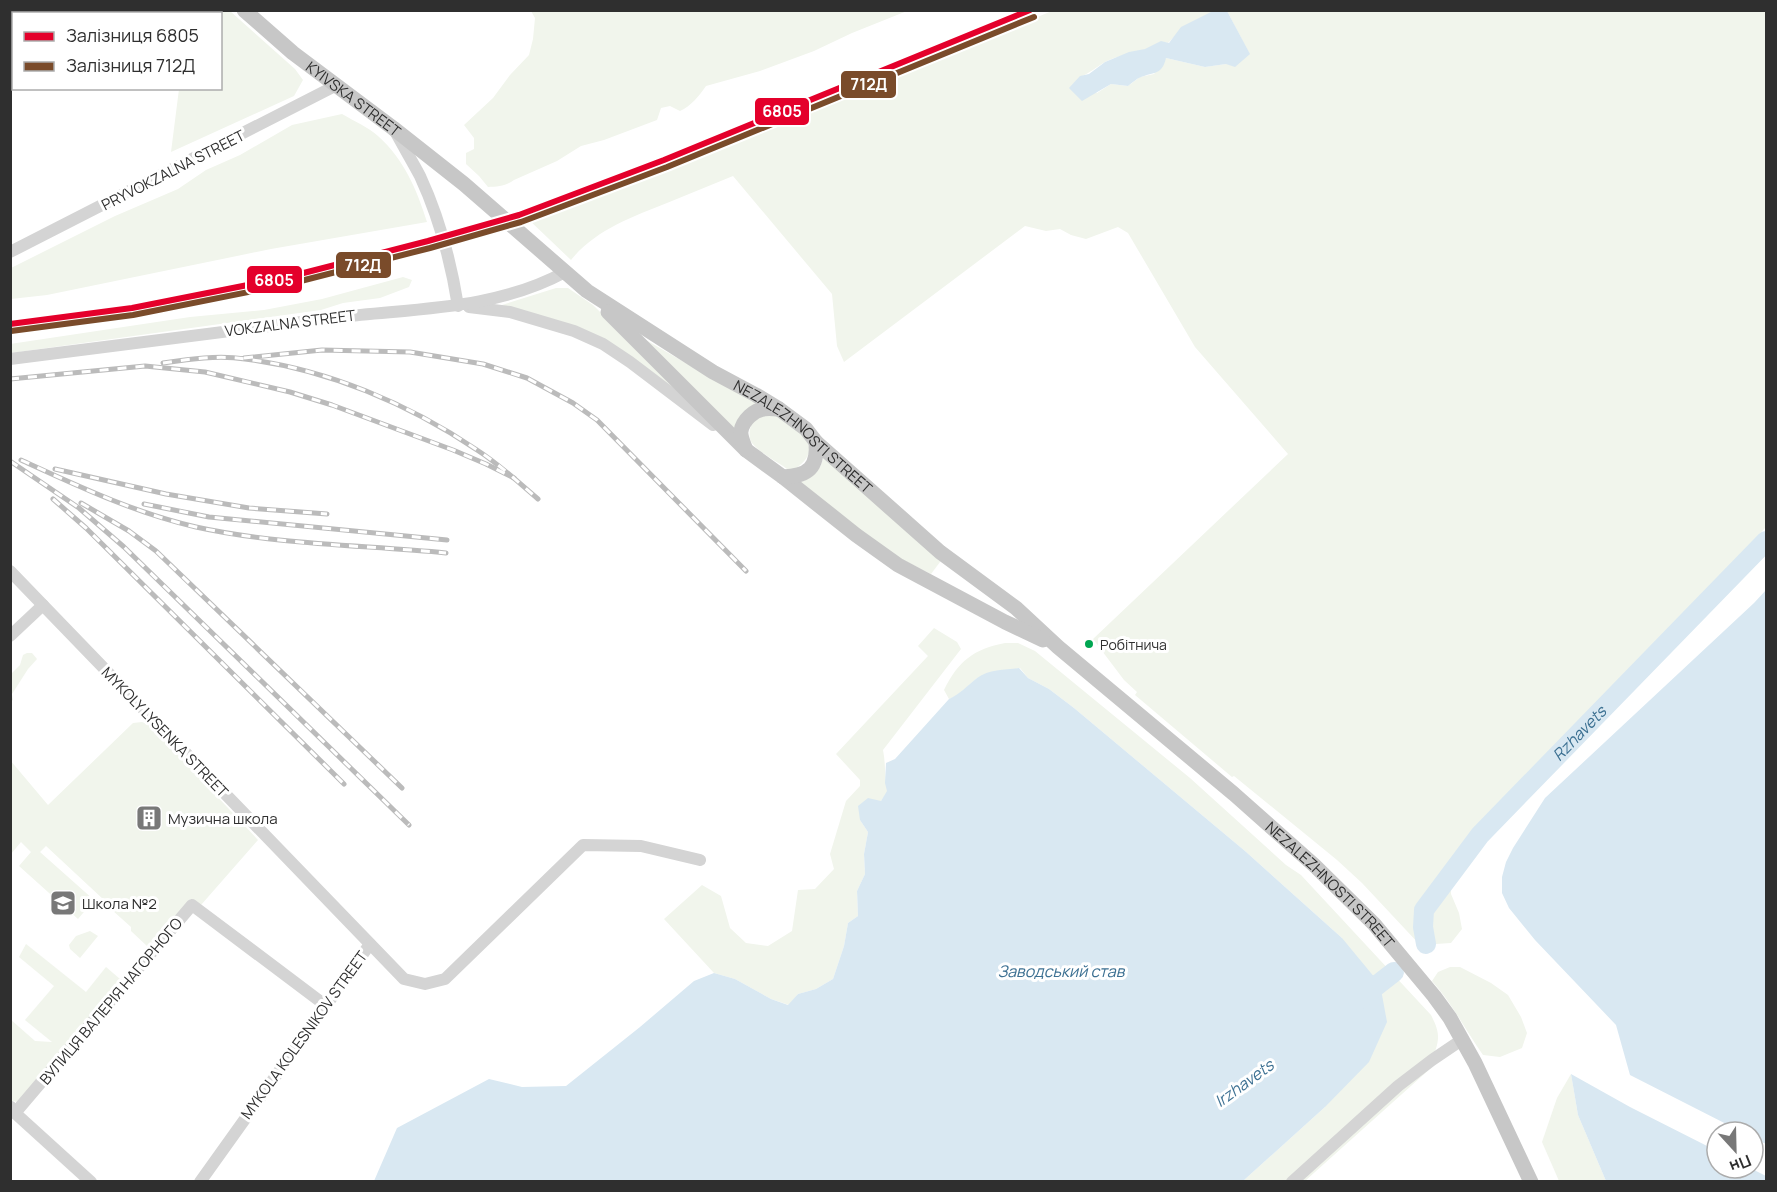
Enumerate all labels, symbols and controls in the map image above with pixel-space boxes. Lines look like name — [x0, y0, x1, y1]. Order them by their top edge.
legend — [12, 12, 222, 90]
text: Залізниця 6805 — [66, 23, 199, 47]
text: Залізниця 712Д — [66, 53, 195, 77]
street label: KYIVSKA STREET — [302, 56, 406, 141]
line badge: 712Д — [840, 70, 897, 99]
text: 712Д — [851, 73, 887, 95]
line badge: 6805 — [754, 97, 810, 126]
text: 6805 — [762, 100, 802, 122]
street label: PRYVOKZALNA STREET — [98, 125, 248, 215]
line badge: 712Д — [335, 251, 392, 279]
text: 712Д — [345, 254, 381, 276]
line badge: 6805 — [246, 265, 303, 294]
text: 6805 — [254, 269, 294, 291]
street label: VOKZALNA STREET — [224, 305, 357, 341]
street label: NEZALEZHNOSTI STREET — [730, 375, 877, 498]
place label: Робітнича — [1100, 635, 1167, 654]
marker: Робітнича — [1083, 638, 1095, 650]
street label: MYKOLY LYSENKA STREET — [97, 662, 233, 802]
water label: Rzhavets — [1547, 700, 1612, 765]
building icon: Музична школа — [134, 803, 164, 833]
place label: Музична школа — [168, 808, 278, 829]
street label: NEZALEZHNOSTI STREET — [1261, 816, 1400, 952]
school or university icon: Школа №2 — [48, 888, 78, 918]
place label: Школа №2 — [82, 893, 157, 914]
street label: ВУЛИЦЯ ВАЛЕРІЯ НАГОРНОГО — [35, 913, 187, 1089]
street label: MYKOLA KOLESNIKOV STREET — [236, 947, 372, 1123]
water label: Заводський став — [998, 960, 1126, 982]
water label: Irzhavets — [1210, 1053, 1279, 1112]
north arrow — [1705, 1120, 1765, 1180]
text: Пн — [1727, 1150, 1755, 1178]

